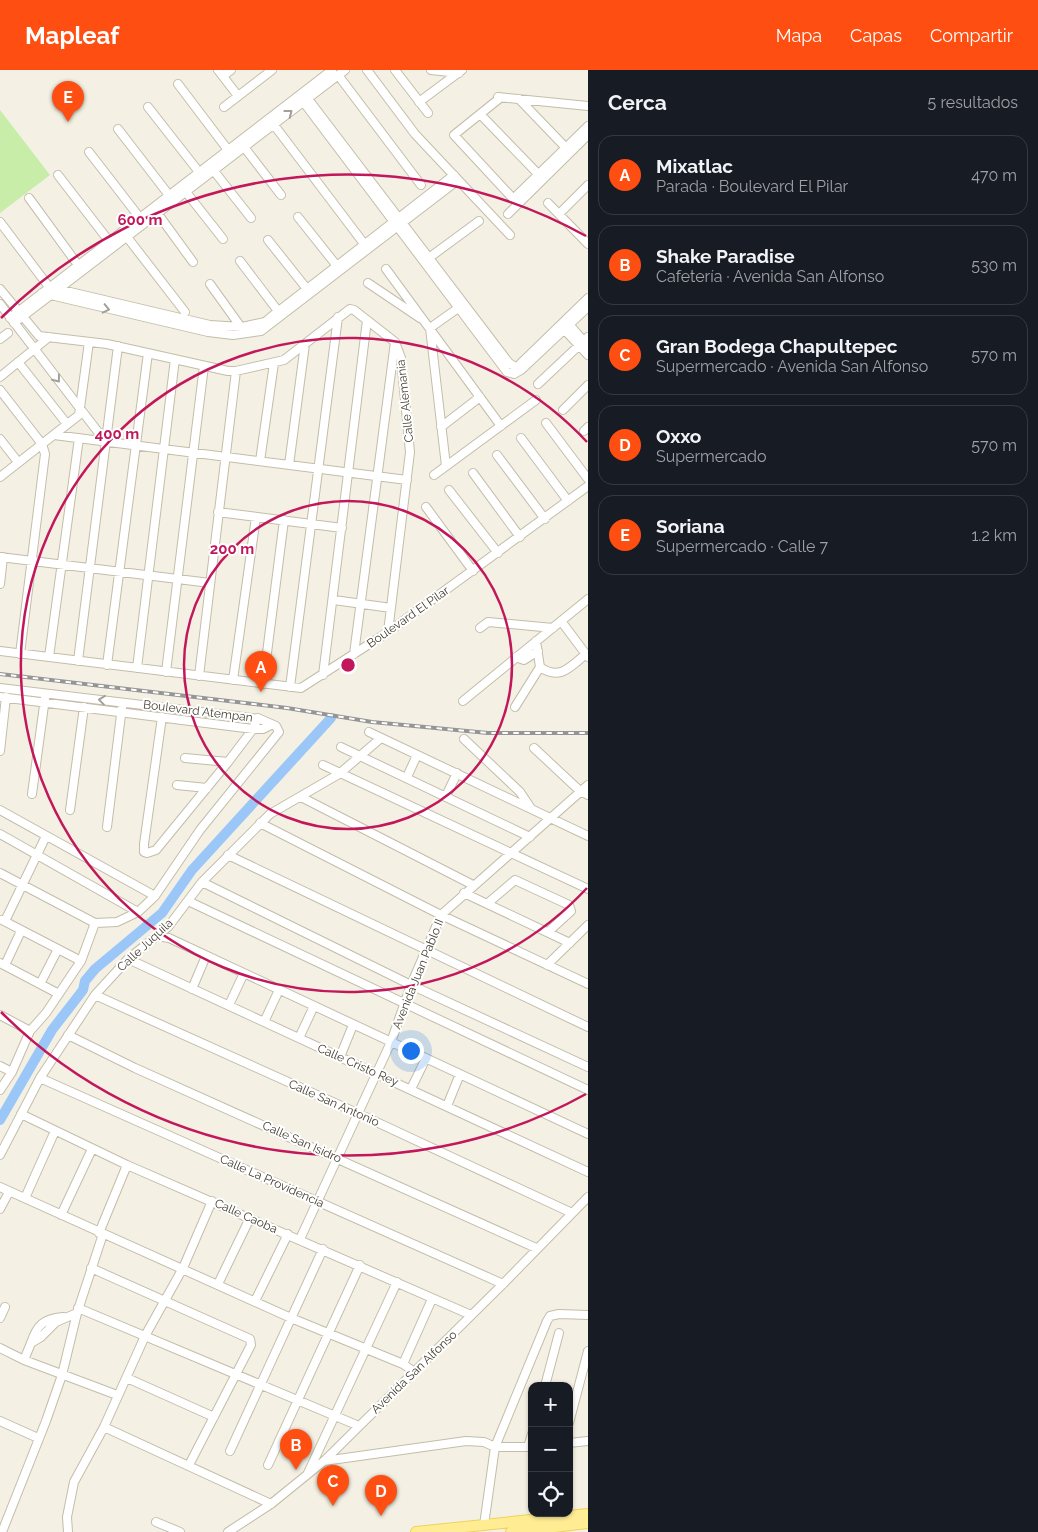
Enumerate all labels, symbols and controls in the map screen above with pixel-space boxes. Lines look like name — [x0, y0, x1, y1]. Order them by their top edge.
text: Mapleaf — [25, 21, 119, 50]
text: Mapa — [776, 25, 822, 46]
text: Capas — [850, 25, 902, 46]
text: Compartir — [930, 25, 1013, 46]
pin: E — [52, 81, 84, 122]
text: Cerca — [608, 90, 667, 115]
text: 5 resultados — [928, 93, 1018, 112]
one-way arrow — [283, 110, 292, 118]
text: Mixatlac — [656, 155, 733, 177]
text: A — [620, 166, 630, 185]
text: 470 m — [971, 166, 1017, 185]
text: Parada · Boulevard El Pilar — [656, 177, 848, 196]
text: 600 m — [117, 211, 163, 229]
text: Shake Paradise — [656, 245, 795, 267]
text: B — [620, 256, 630, 275]
text: 530 m — [971, 256, 1017, 275]
text: Cafetería · Avenida San Alfonso — [656, 267, 884, 286]
one-way arrow — [102, 303, 111, 314]
text: Gran Bodega Chapultepec — [656, 335, 897, 357]
text: C — [620, 346, 630, 365]
text: 570 m — [971, 346, 1017, 365]
text: Supermercado · Avenida San Alfonso — [656, 357, 928, 376]
street label: Calle Alemania — [394, 359, 416, 443]
one-way arrow — [51, 373, 59, 382]
text: 400 m — [95, 425, 139, 443]
text: Oxxo — [656, 425, 701, 447]
text: D — [619, 436, 631, 455]
text: 570 m — [971, 436, 1017, 455]
text: Supermercado — [656, 447, 767, 466]
text: Soriana — [656, 515, 725, 537]
text: E — [620, 526, 630, 545]
text: 1.2 km — [972, 526, 1017, 545]
text: Supermercado · Calle 7 — [656, 537, 828, 556]
text: 200 m — [210, 540, 254, 558]
street label: Boulevard El Pilar — [364, 583, 452, 651]
pin: A — [245, 651, 277, 692]
centre of rings — [339, 656, 357, 674]
one-way arrow — [98, 695, 106, 706]
street label: Boulevard Atempan — [142, 697, 254, 725]
street label: Calle Juquila — [114, 916, 176, 974]
street label: Avenida Juan Pablo II — [390, 917, 446, 1031]
your location — [398, 1038, 424, 1064]
street label: Calle Cristo Rey — [315, 1041, 401, 1089]
street label: Calle San Antonio — [286, 1077, 382, 1129]
street label: Calle San Isidro — [260, 1118, 344, 1166]
street label: Calle La Providencia — [218, 1152, 326, 1210]
street label: Calle Caoba — [212, 1196, 280, 1236]
street label: Avenida San Alfonso — [368, 1328, 460, 1416]
map controls — [528, 1382, 573, 1517]
button: + — [528, 1382, 573, 1427]
button: − — [528, 1427, 573, 1472]
pin: B — [280, 1429, 312, 1470]
pin: C — [317, 1465, 349, 1506]
button: locate — [528, 1472, 573, 1517]
pin: D — [365, 1475, 397, 1516]

